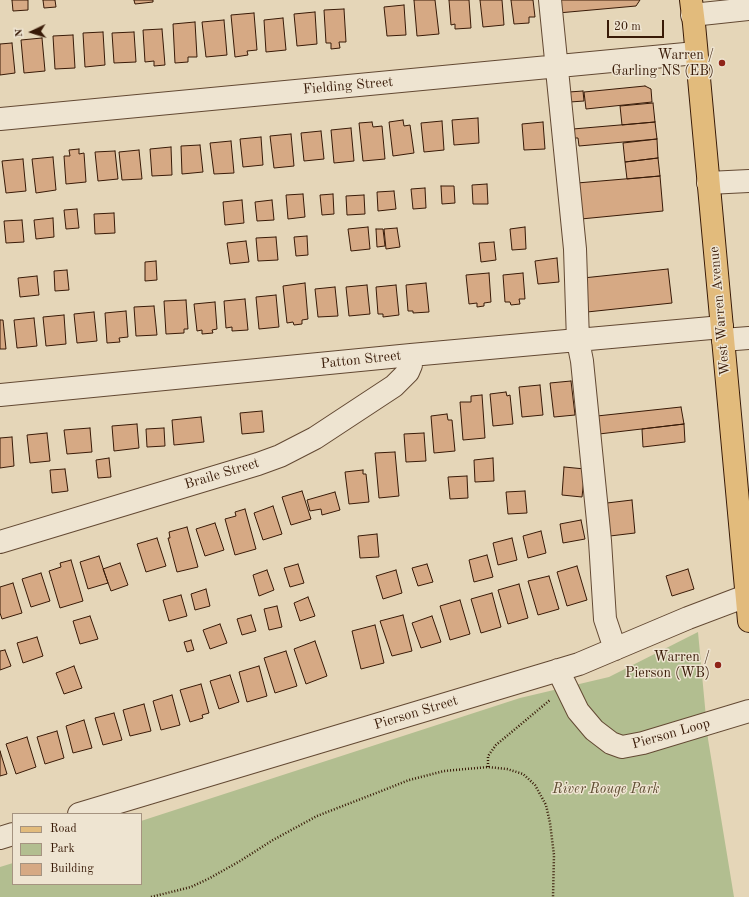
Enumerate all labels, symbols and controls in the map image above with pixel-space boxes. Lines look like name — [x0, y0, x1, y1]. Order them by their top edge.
north arrow — [12, 12, 52, 52]
scale bar — [609, 12, 666, 38]
text: 20 m — [614, 21, 641, 33]
text: N — [14, 28, 25, 37]
place label: Warren / Garling NS (EB) — [612, 47, 714, 80]
marker: Warren / Garling NS (EB) — [717, 58, 727, 68]
street label: Fielding Street — [302, 74, 394, 98]
street label: West Warren Avenue — [706, 246, 734, 376]
street label: Patton Street — [320, 347, 402, 373]
street label: Braile Street — [183, 455, 261, 493]
place label: Warren / Pierson (WB) — [625, 649, 710, 682]
marker: Warren / Pierson (WB) — [713, 660, 723, 670]
street label: Pierson Street — [372, 692, 460, 734]
street label: Pierson Loop — [630, 715, 712, 753]
park label: River Rouge Park — [553, 781, 659, 797]
legend — [12, 813, 142, 885]
text: Road — [50, 823, 77, 835]
text: Park — [50, 843, 75, 855]
text: Building — [50, 863, 94, 875]

